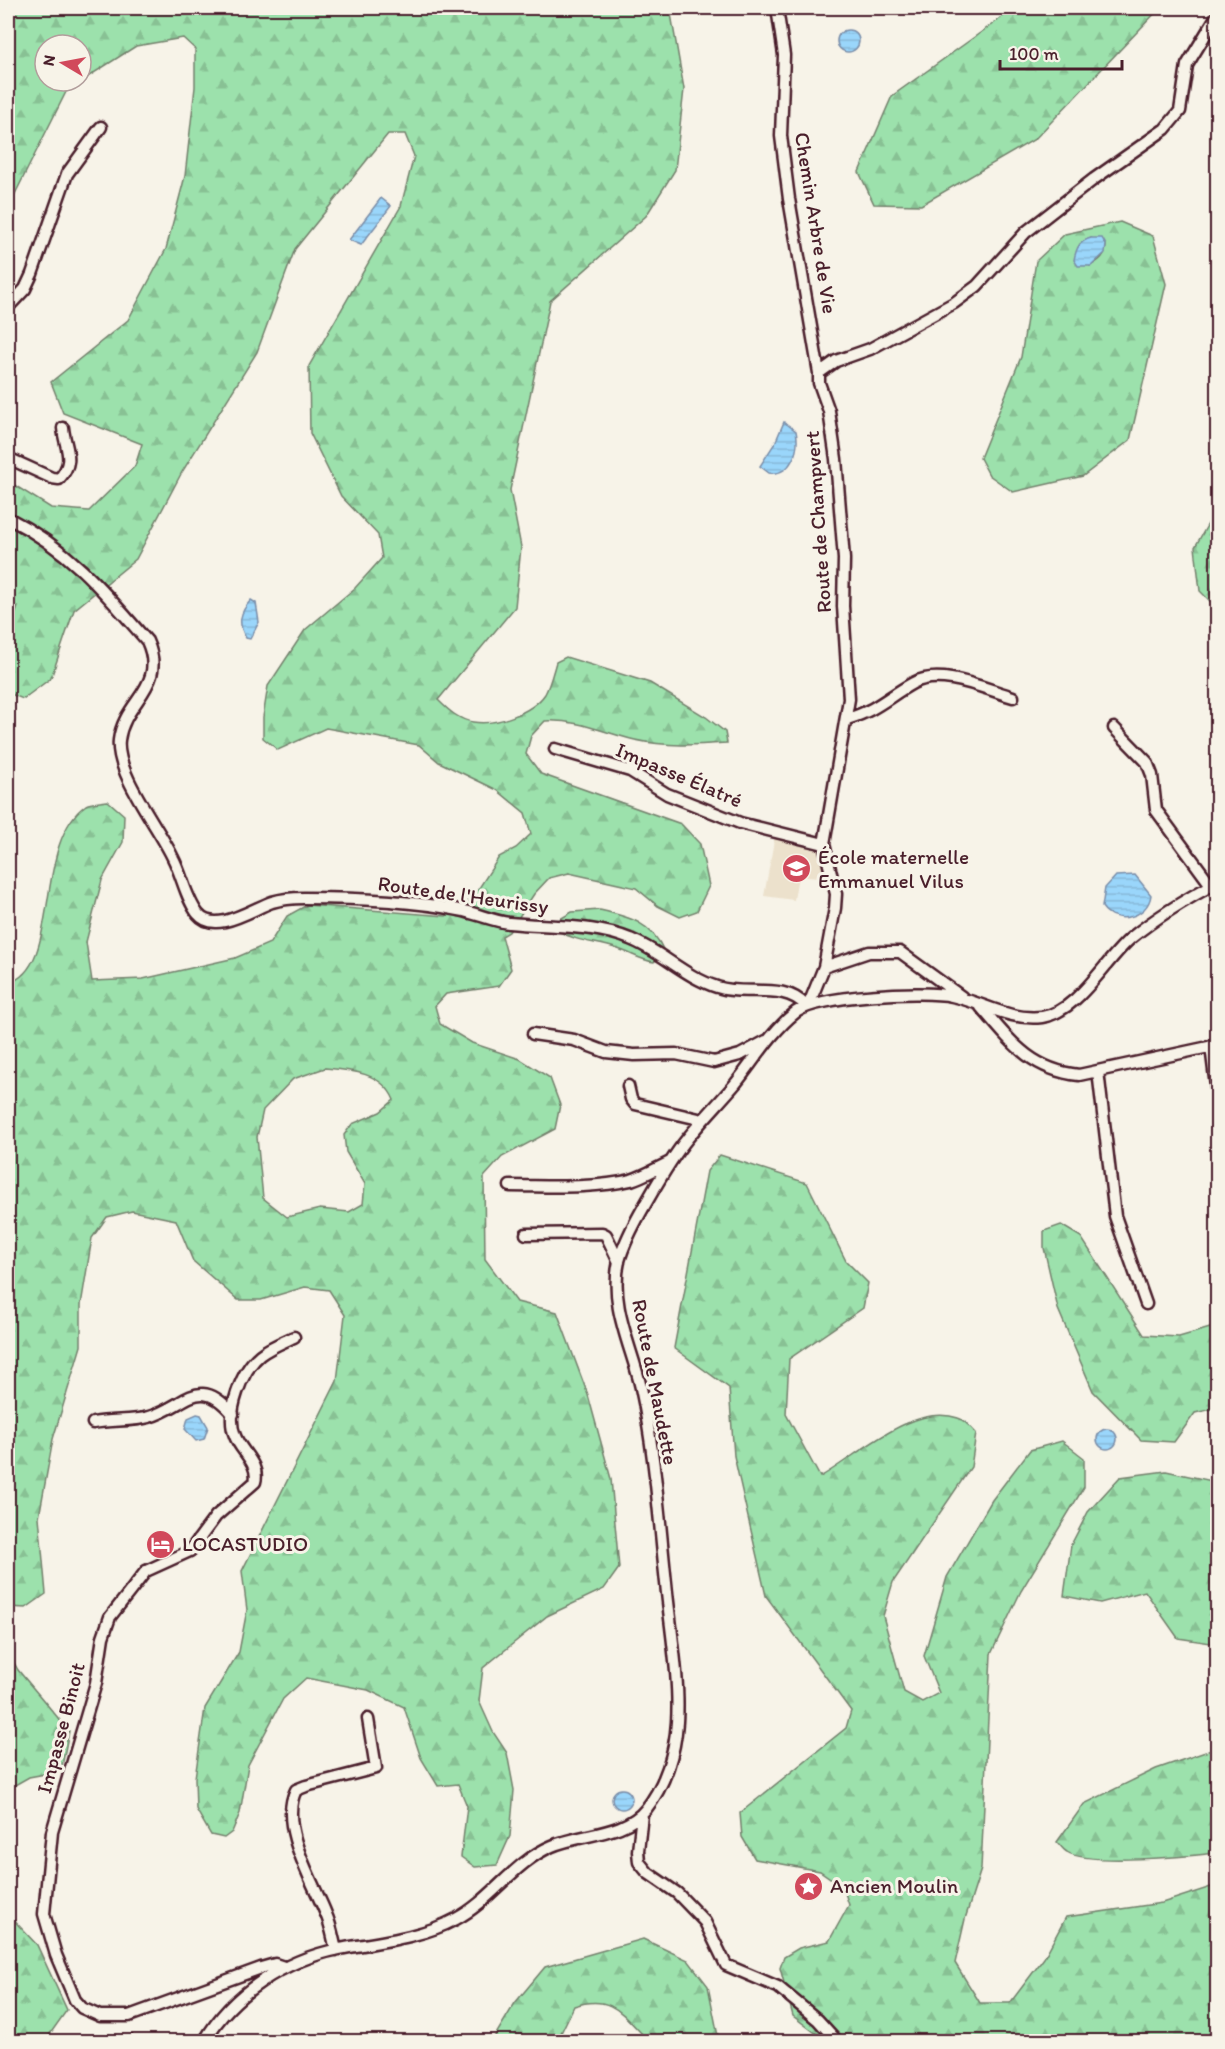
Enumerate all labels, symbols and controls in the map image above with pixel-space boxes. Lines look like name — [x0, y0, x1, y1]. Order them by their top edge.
north arrow — [33, 33, 93, 93]
scale bar — [1000, 33, 1122, 71]
text: 100 m — [1009, 43, 1059, 65]
text: N — [38, 54, 59, 67]
street label: Chemin Arbre de Vie — [790, 130, 843, 316]
street label: Route de Champvert — [799, 430, 836, 614]
street label: Impasse Élatré — [612, 737, 746, 812]
place label: École maternelle Emmanuel Vilus — [818, 844, 969, 893]
school or university icon: École maternelle Emmanuel Vilus — [781, 853, 813, 885]
street label: Route de l'Heurissy — [376, 870, 550, 919]
street label: Route de Maudette — [627, 1297, 684, 1467]
hotel icon: LOCASTUDIO — [145, 1528, 177, 1560]
place label: LOCASTUDIO — [182, 1531, 308, 1556]
street label: Impasse Binoit — [31, 1660, 90, 1796]
place icon: Ancien Moulin — [793, 1870, 825, 1902]
place label: Ancien Moulin — [830, 1873, 958, 1898]

